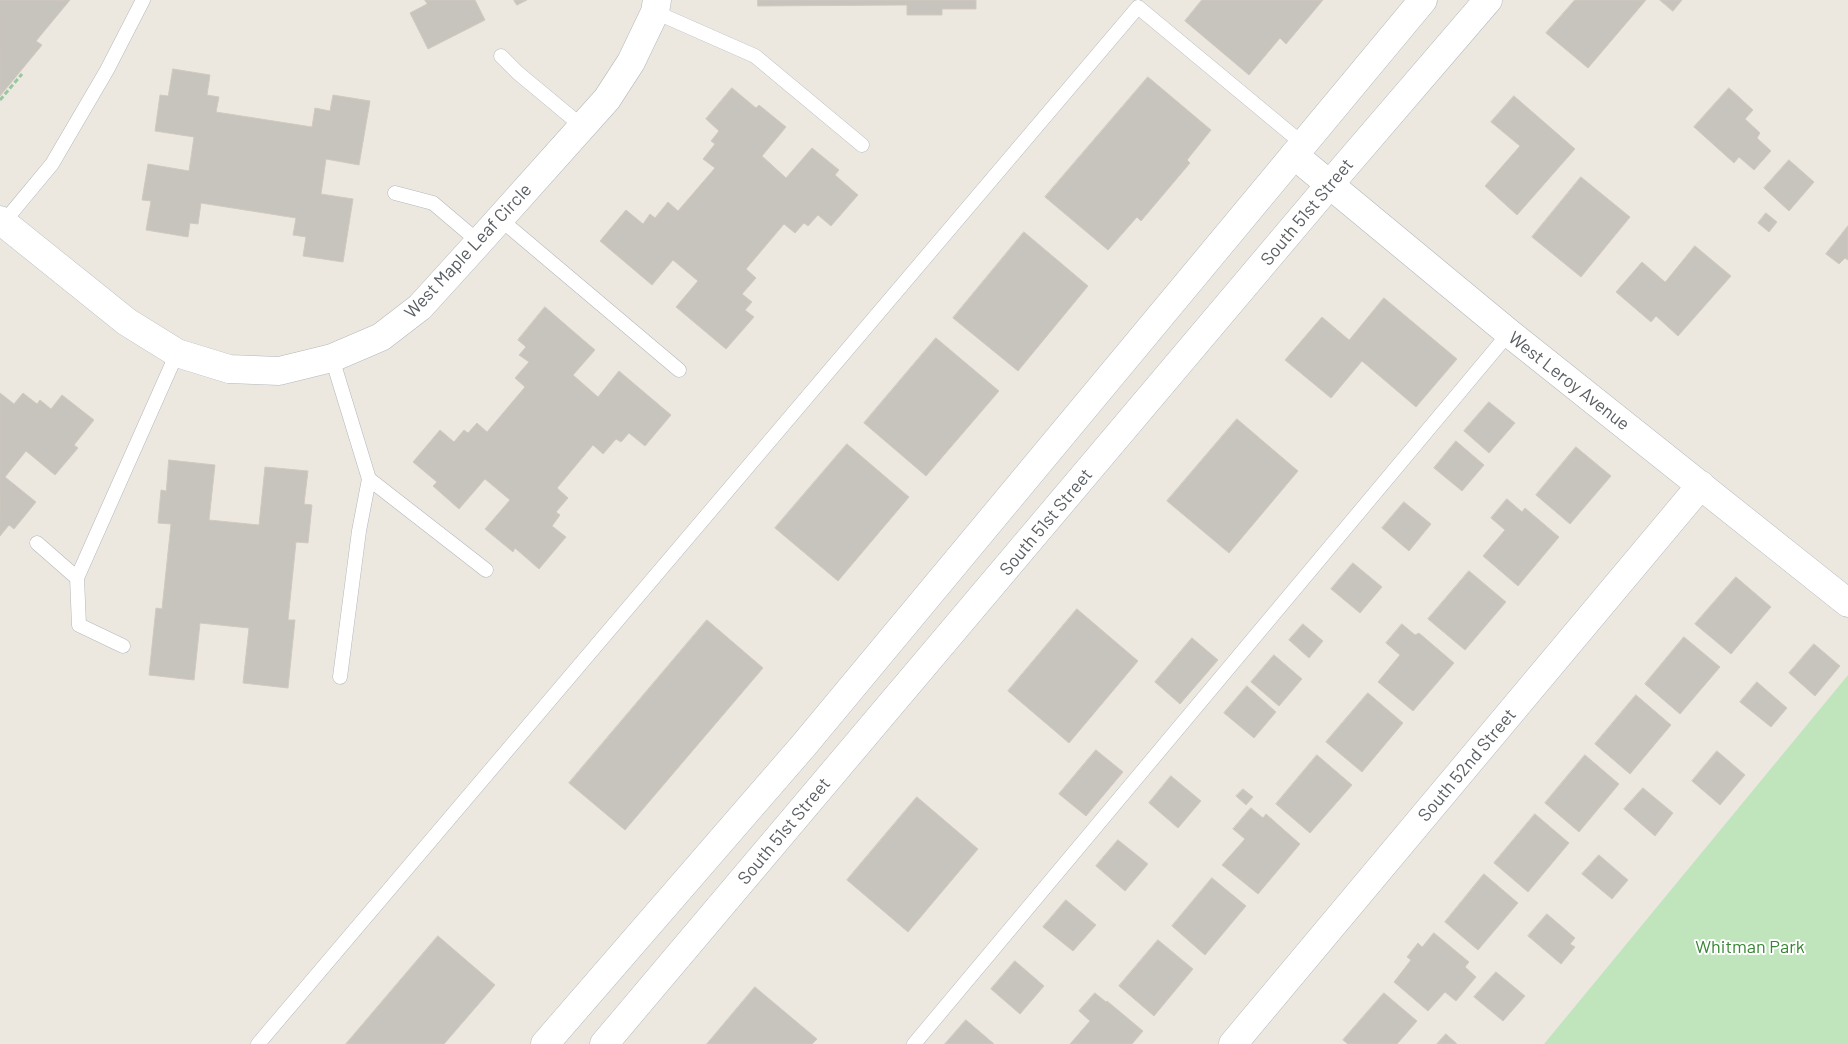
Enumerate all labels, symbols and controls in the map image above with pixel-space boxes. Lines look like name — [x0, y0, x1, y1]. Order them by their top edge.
street label: South 51st Street — [1256, 154, 1358, 270]
street label: West Maple Leaf Circle — [400, 179, 536, 323]
street label: West Leroy Avenue — [1504, 327, 1634, 435]
street label: South 51st Street — [995, 464, 1097, 580]
street label: South 52nd Street — [1413, 704, 1521, 826]
street label: South 51st Street — [733, 773, 835, 889]
park label: Whitman Park — [1695, 936, 1805, 958]

